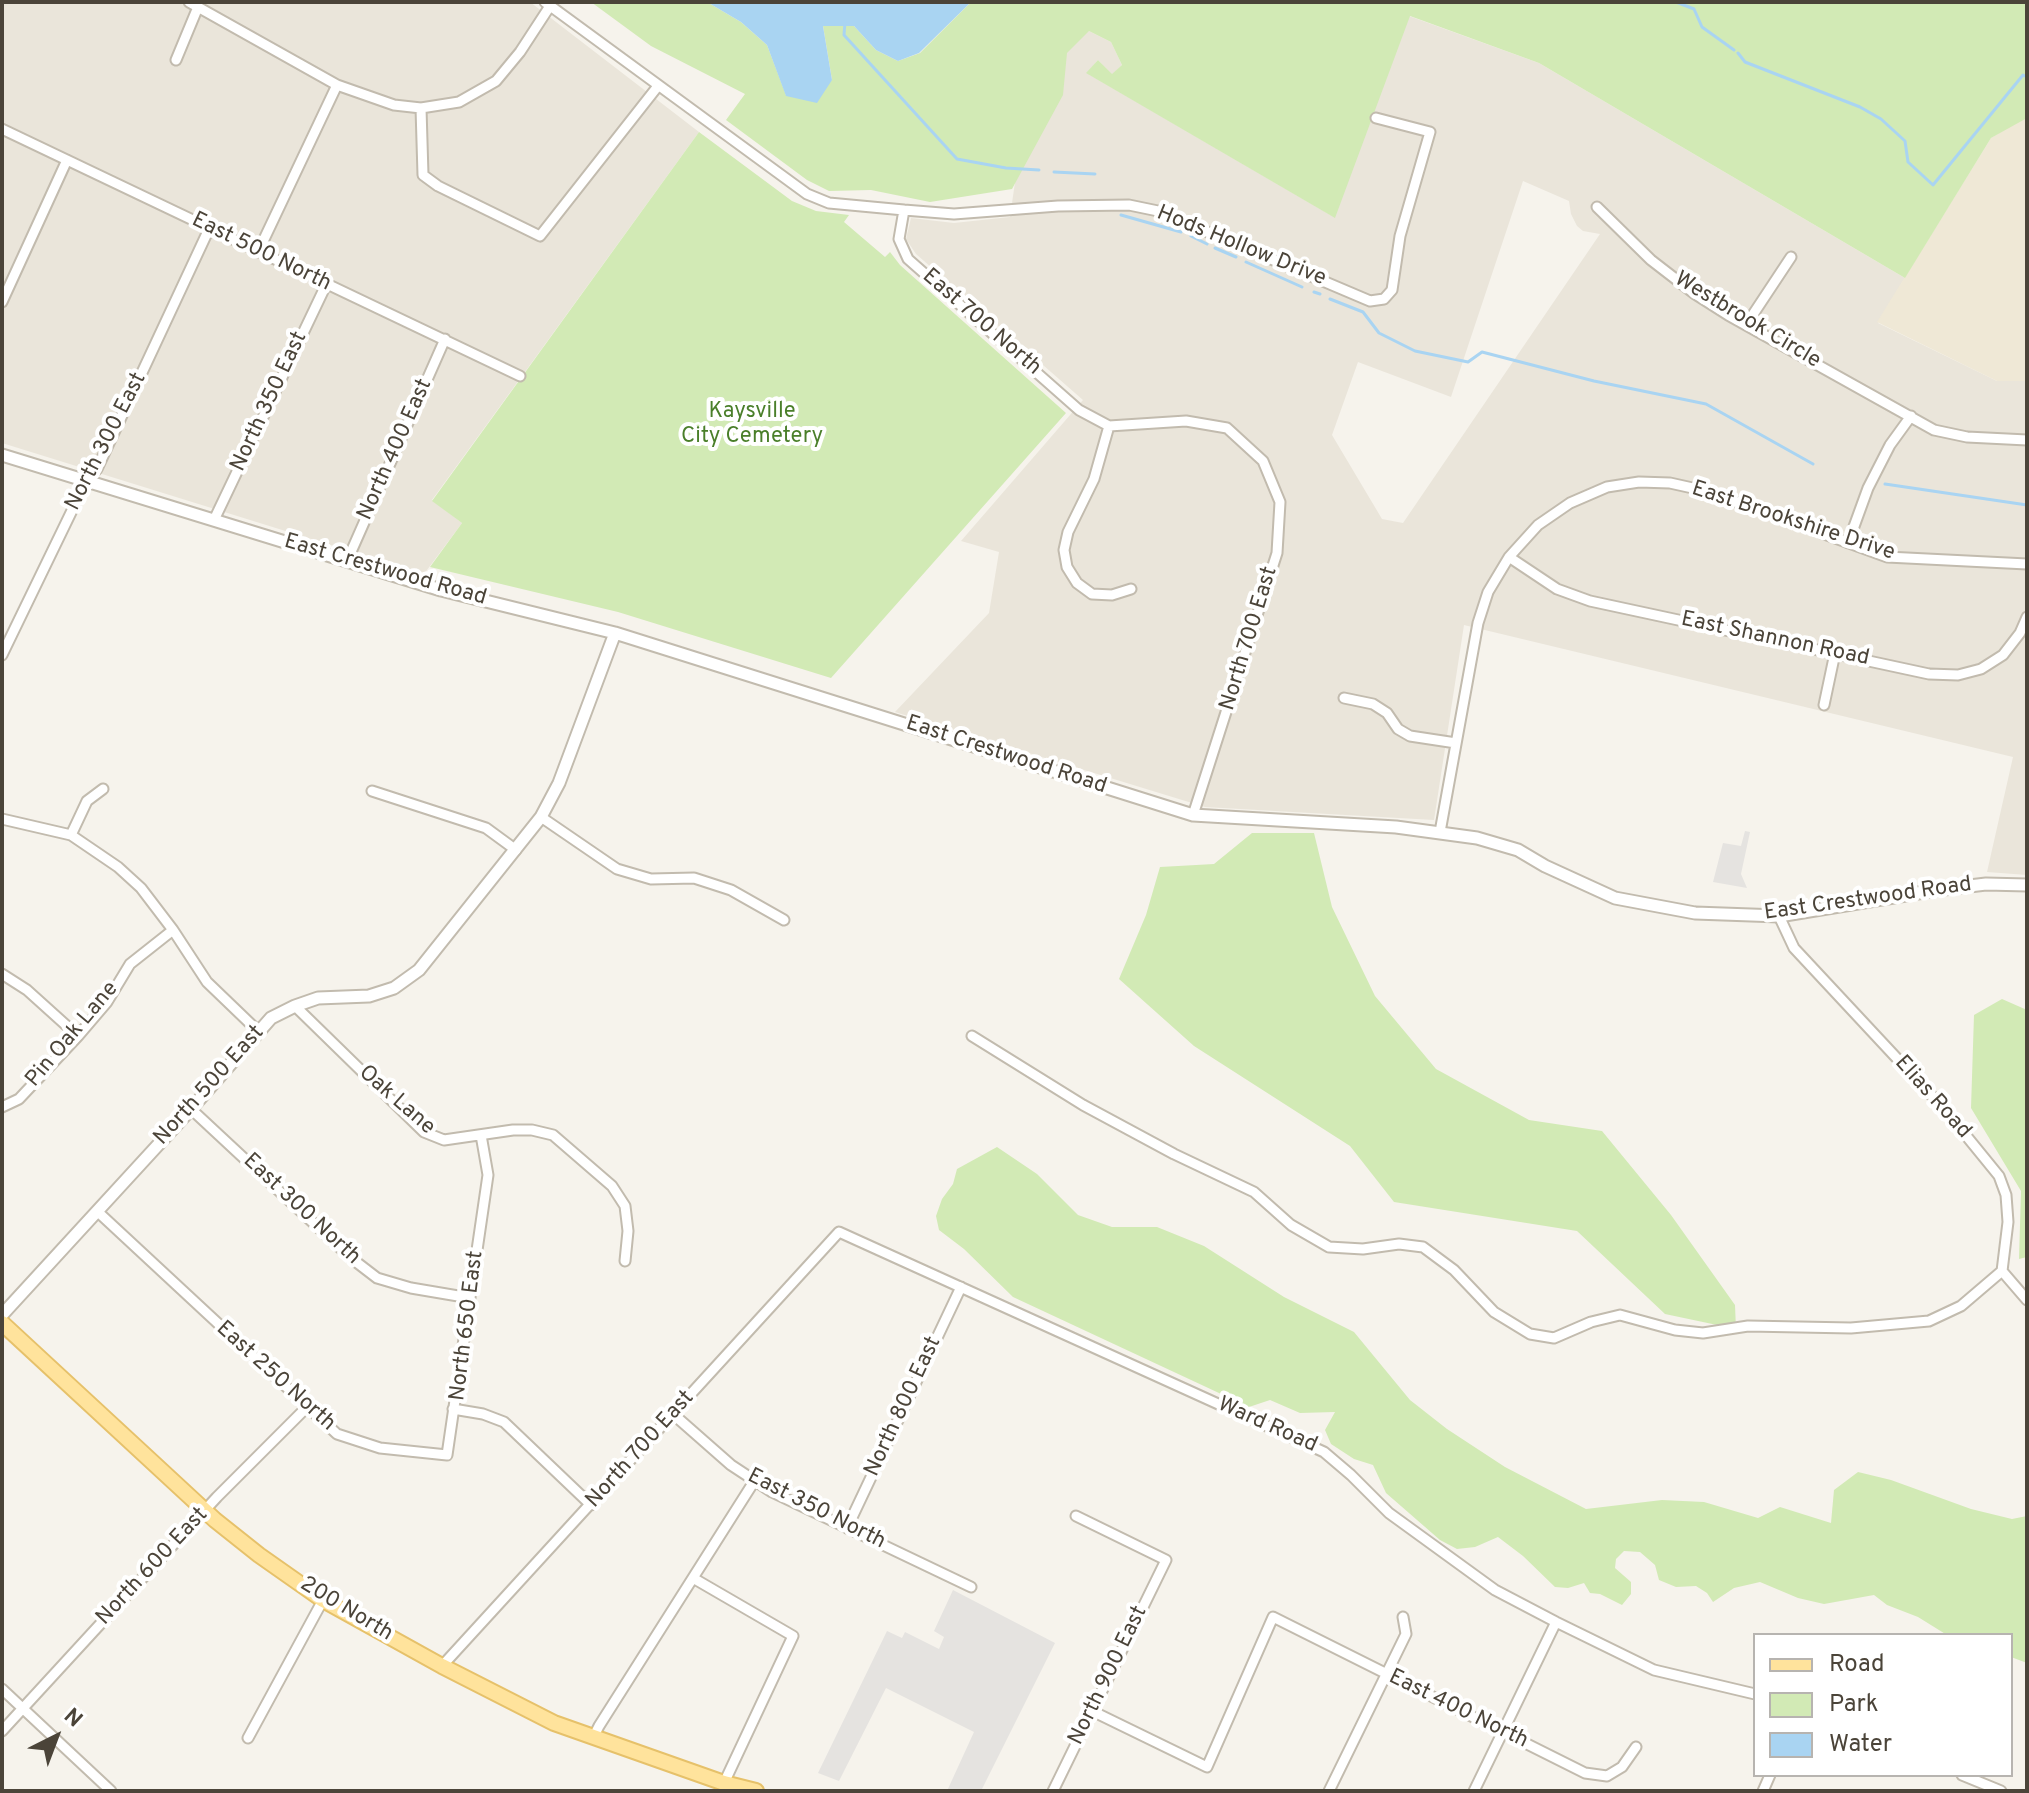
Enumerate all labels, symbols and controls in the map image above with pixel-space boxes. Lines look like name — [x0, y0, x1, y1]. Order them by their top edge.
street label: Hods Hollow Drive — [1152, 201, 1330, 293]
street label: East 500 North — [187, 208, 335, 298]
street label: East 700 North — [916, 264, 1046, 382]
street label: Westbrook Circle — [1669, 267, 1825, 375]
street label: North 350 East — [226, 328, 314, 476]
street label: North 300 East — [61, 369, 153, 515]
street label: North 400 East — [353, 375, 439, 525]
park label: Kaysville City Cemetery — [681, 400, 823, 452]
street label: East Brookshire Drive — [1688, 477, 1898, 567]
street label: East Crestwood Road — [281, 529, 489, 613]
street label: North 700 East — [1216, 564, 1284, 714]
street label: East Shannon Road — [1678, 607, 1872, 673]
street label: East Crestwood Road — [902, 711, 1110, 801]
street label: East Crestwood Road — [1763, 872, 1973, 928]
street label: Pin Oak Lane — [21, 977, 125, 1093]
street label: North 500 East — [149, 1021, 271, 1151]
street label: Elias Road — [1888, 1051, 1976, 1145]
street label: Oak Lane — [352, 1061, 440, 1141]
street label: East 300 North — [237, 1149, 365, 1271]
street label: North 650 East — [446, 1249, 490, 1403]
street label: East 250 North — [210, 1316, 340, 1438]
street label: North 800 East — [860, 1333, 948, 1481]
street label: North 700 East — [581, 1386, 701, 1514]
street label: Ward Road — [1213, 1392, 1321, 1460]
street label: East 350 North — [743, 1464, 889, 1556]
street label: North 600 East — [92, 1503, 214, 1631]
street label: 200 North — [295, 1572, 397, 1648]
street label: North 900 East — [1064, 1602, 1154, 1750]
legend — [1753, 1633, 2013, 1777]
text: Road — [1829, 1650, 1885, 1680]
street label: East 400 North — [1384, 1665, 1532, 1755]
text: Park — [1829, 1690, 1879, 1720]
north arrow — [16, 1697, 96, 1777]
text: N — [57, 1703, 87, 1734]
text: Water — [1829, 1730, 1892, 1760]

